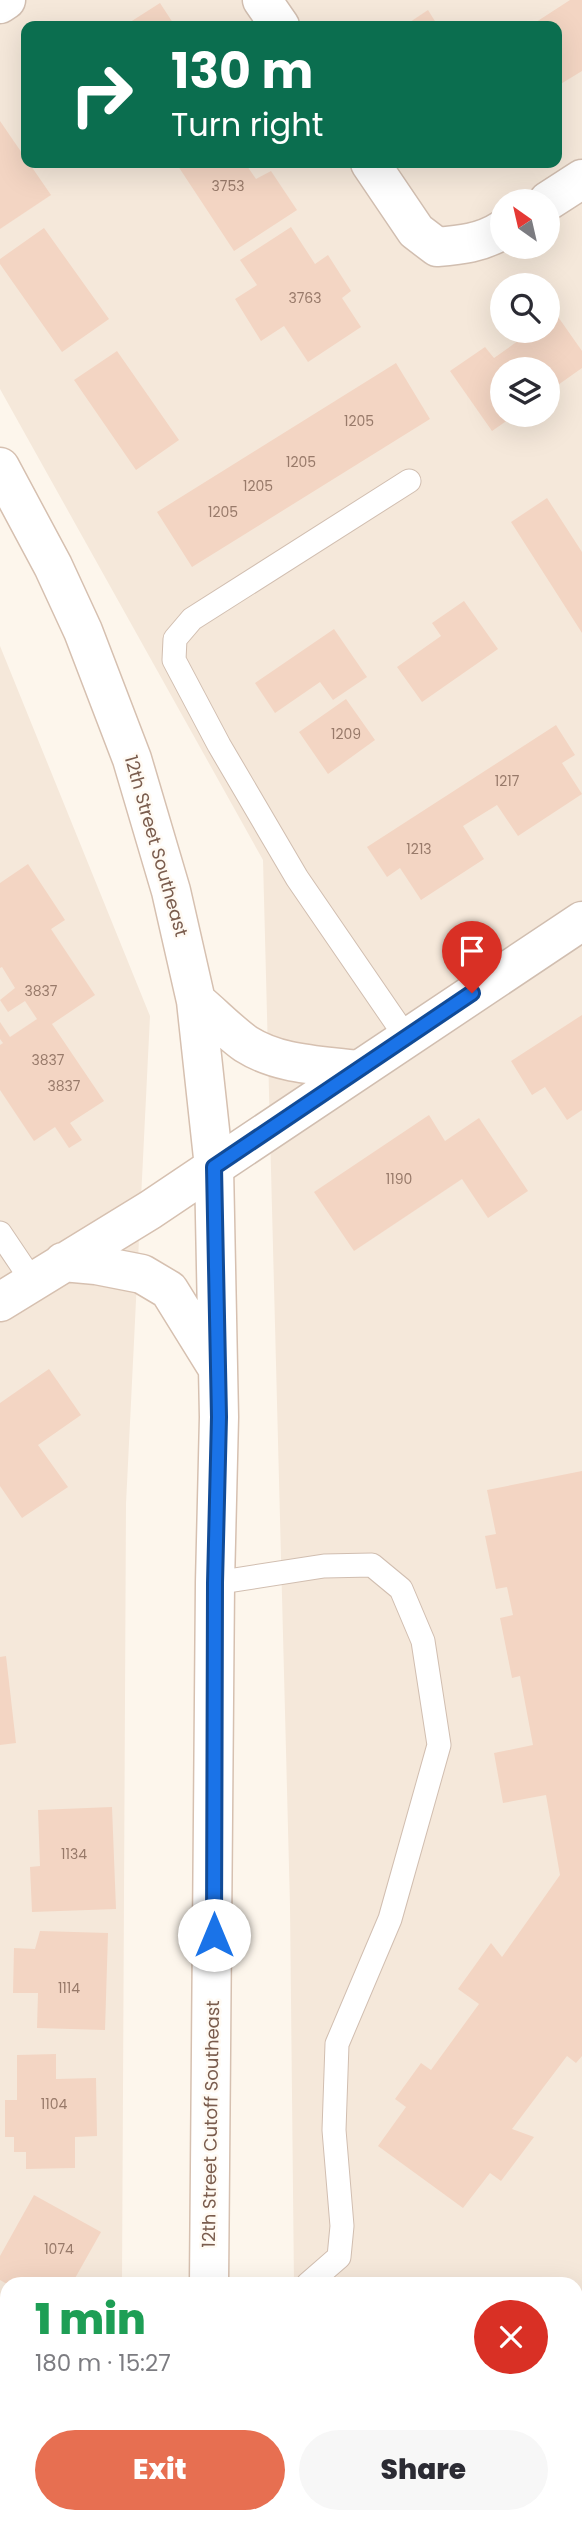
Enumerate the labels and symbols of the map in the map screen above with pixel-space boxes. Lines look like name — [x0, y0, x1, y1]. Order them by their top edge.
house number: 3753 — [212, 176, 244, 196]
north arrow — [490, 189, 560, 259]
house number: 3763 — [288, 288, 322, 308]
house number: 1205 — [344, 411, 374, 431]
house number: 1205 — [286, 452, 316, 472]
house number: 1205 — [243, 476, 273, 496]
house number: 1205 — [208, 502, 238, 522]
house number: 1209 — [331, 724, 361, 744]
street label: 12th Street Southeast — [119, 752, 194, 939]
house number: 1217 — [495, 771, 520, 791]
house number: 1213 — [406, 839, 432, 859]
pin — [442, 921, 502, 993]
house number: 3837 — [25, 981, 58, 1001]
house number: 3837 — [32, 1050, 65, 1070]
house number: 3837 — [48, 1076, 81, 1096]
house number: 1190 — [386, 1169, 412, 1189]
house number: 1134 — [61, 1844, 87, 1864]
position arrow — [177, 1898, 251, 1972]
house number: 1114 — [58, 1978, 80, 1998]
street label: 12th Street Cutoff Southeast — [196, 2000, 225, 2248]
house number: 1104 — [41, 2094, 67, 2114]
house number: 1074 — [44, 2239, 74, 2259]

